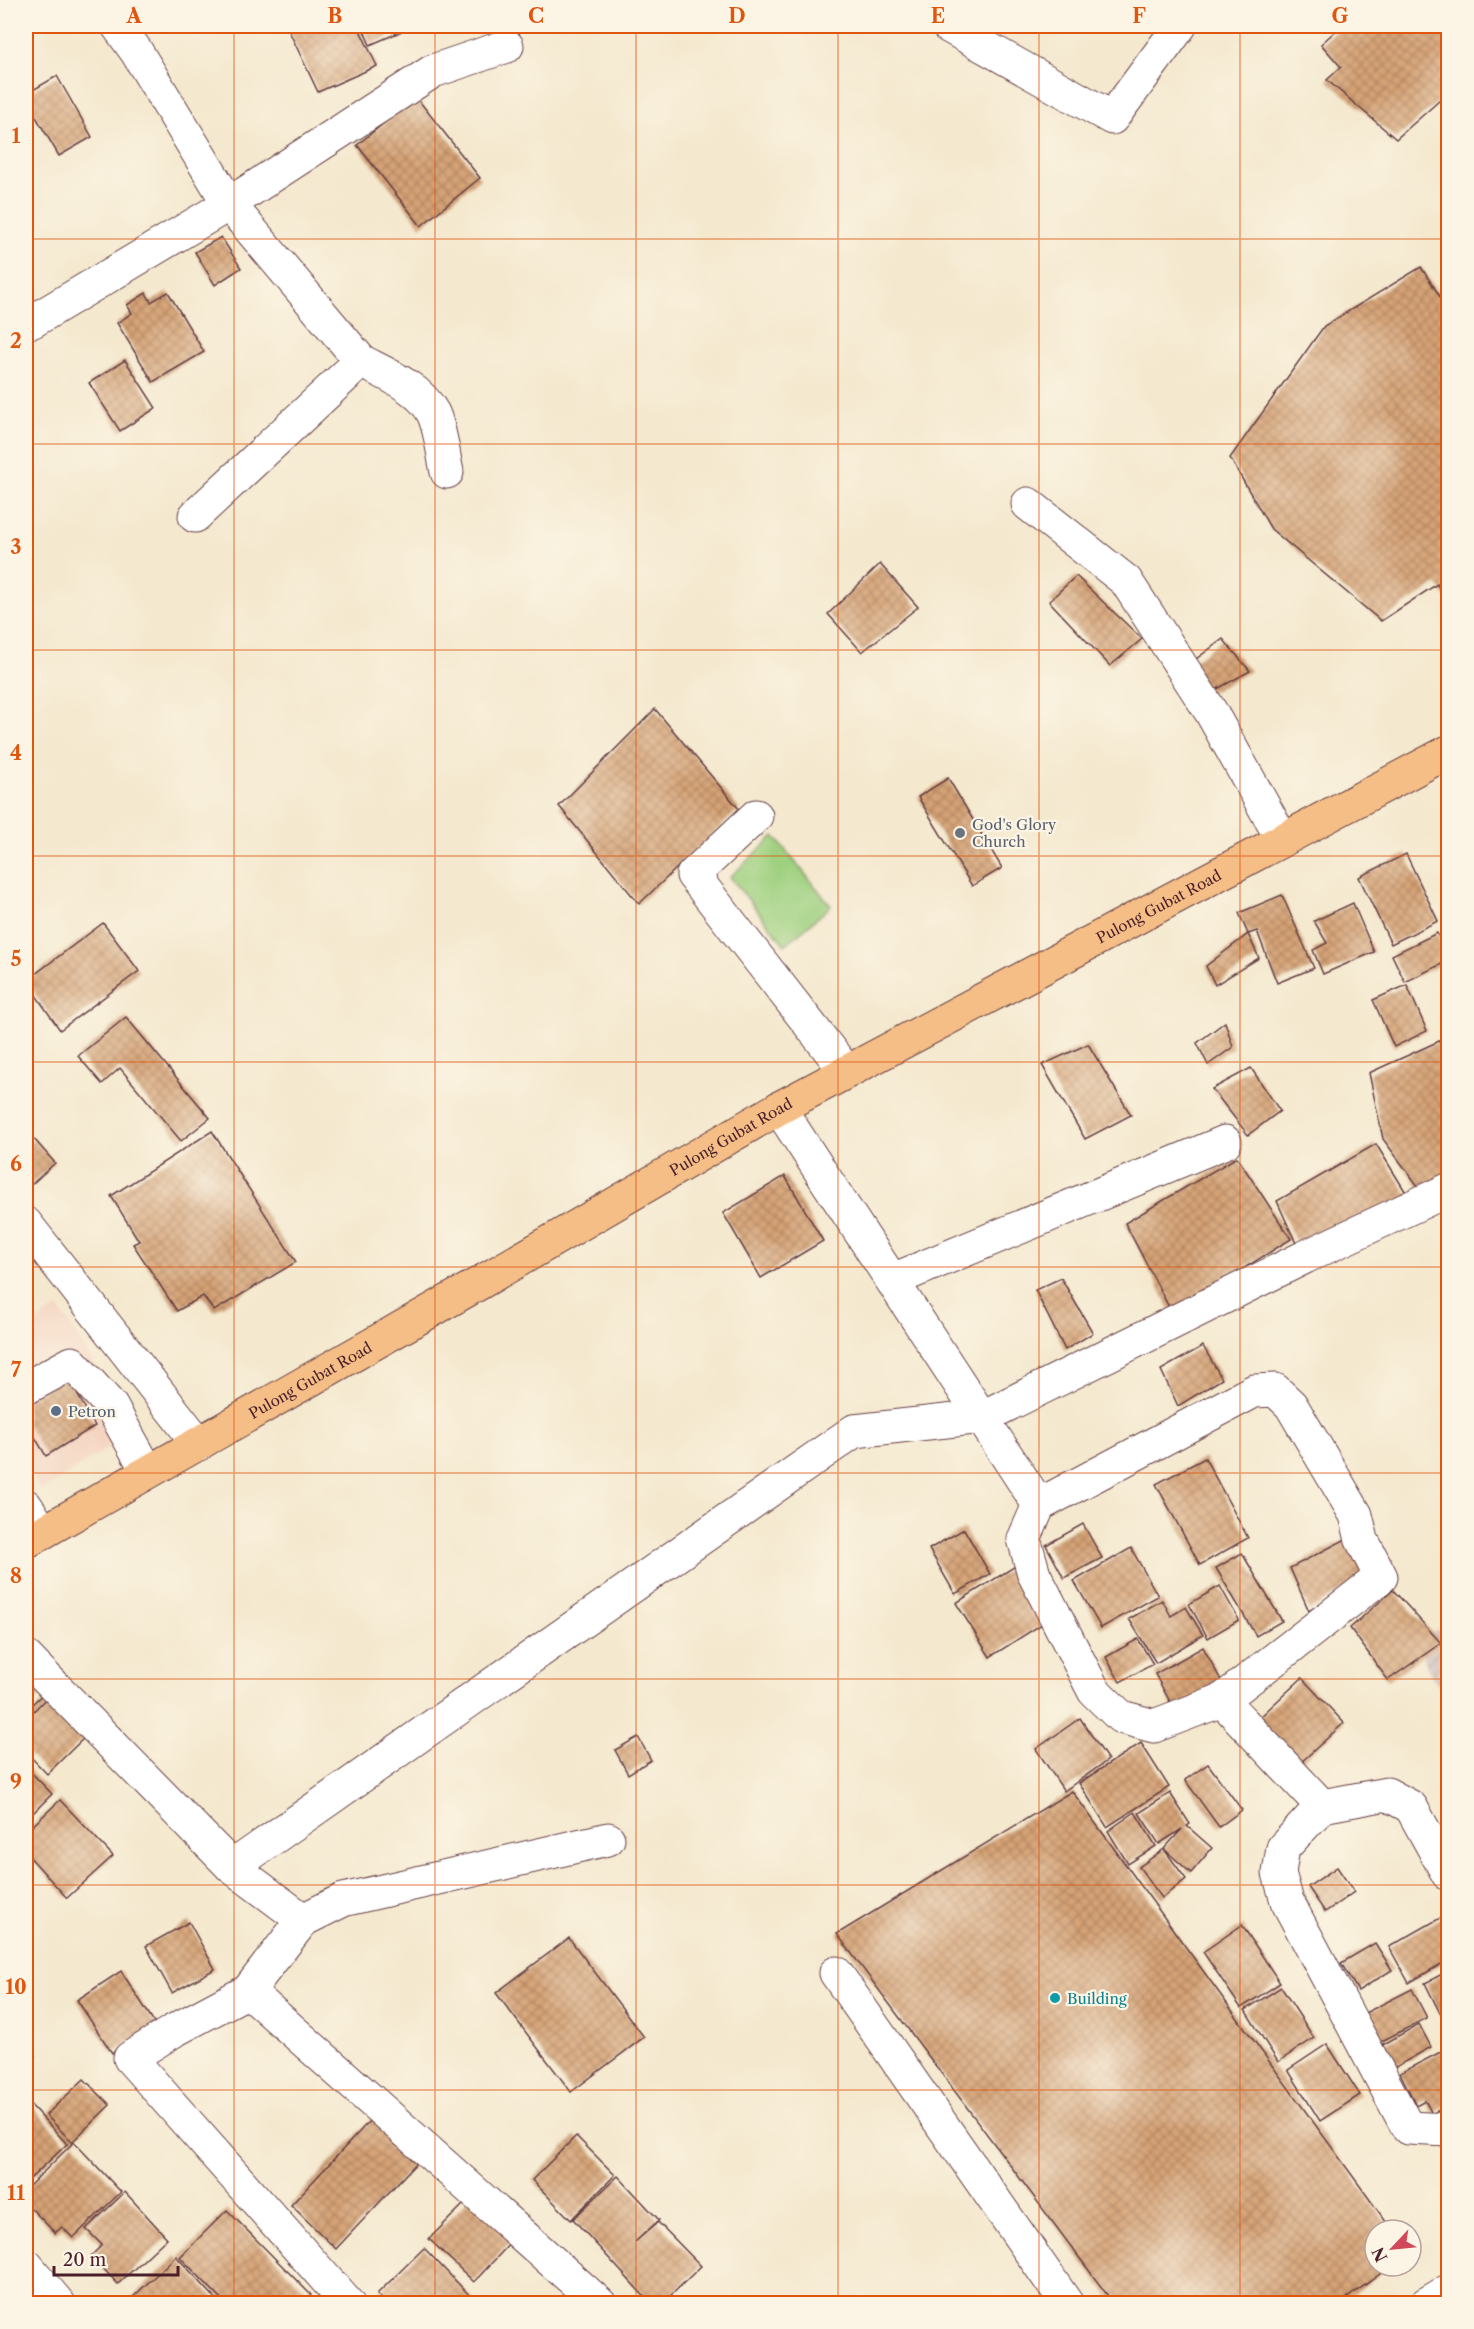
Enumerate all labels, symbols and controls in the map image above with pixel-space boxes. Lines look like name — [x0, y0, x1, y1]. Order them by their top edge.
text: A — [125, 4, 142, 28]
text: B — [328, 4, 343, 28]
text: C — [528, 4, 544, 28]
text: D — [728, 4, 746, 28]
text: E — [931, 4, 945, 28]
text: F — [1132, 4, 1146, 28]
text: G — [1332, 4, 1349, 28]
text: 1 — [12, 124, 21, 148]
text: 2 — [10, 329, 22, 353]
text: 3 — [10, 535, 22, 559]
text: 4 — [10, 741, 22, 765]
place label: God's Glory Church — [972, 815, 1057, 851]
marker: God's Glory Church — [953, 826, 967, 840]
street label: Pulong Gubat Road — [1093, 865, 1224, 947]
text: 5 — [10, 947, 22, 971]
street label: Pulong Gubat Road — [666, 1093, 795, 1180]
text: 6 — [10, 1152, 22, 1176]
street label: Pulong Gubat Road — [245, 1337, 375, 1423]
text: 7 — [11, 1358, 22, 1382]
place label: Petron — [68, 1402, 117, 1421]
marker: Petron — [49, 1404, 63, 1418]
text: 8 — [10, 1564, 22, 1588]
text: 9 — [10, 1770, 22, 1794]
text: 10 — [5, 1975, 27, 1999]
place label: Building — [1067, 1989, 1127, 2008]
marker: Building — [1048, 1991, 1062, 2005]
text: 11 — [7, 2181, 25, 2205]
north arrow — [1363, 2218, 1423, 2278]
scale bar — [54, 2239, 178, 2277]
text: N — [1367, 2244, 1392, 2265]
text: 20 m — [63, 2249, 107, 2271]

